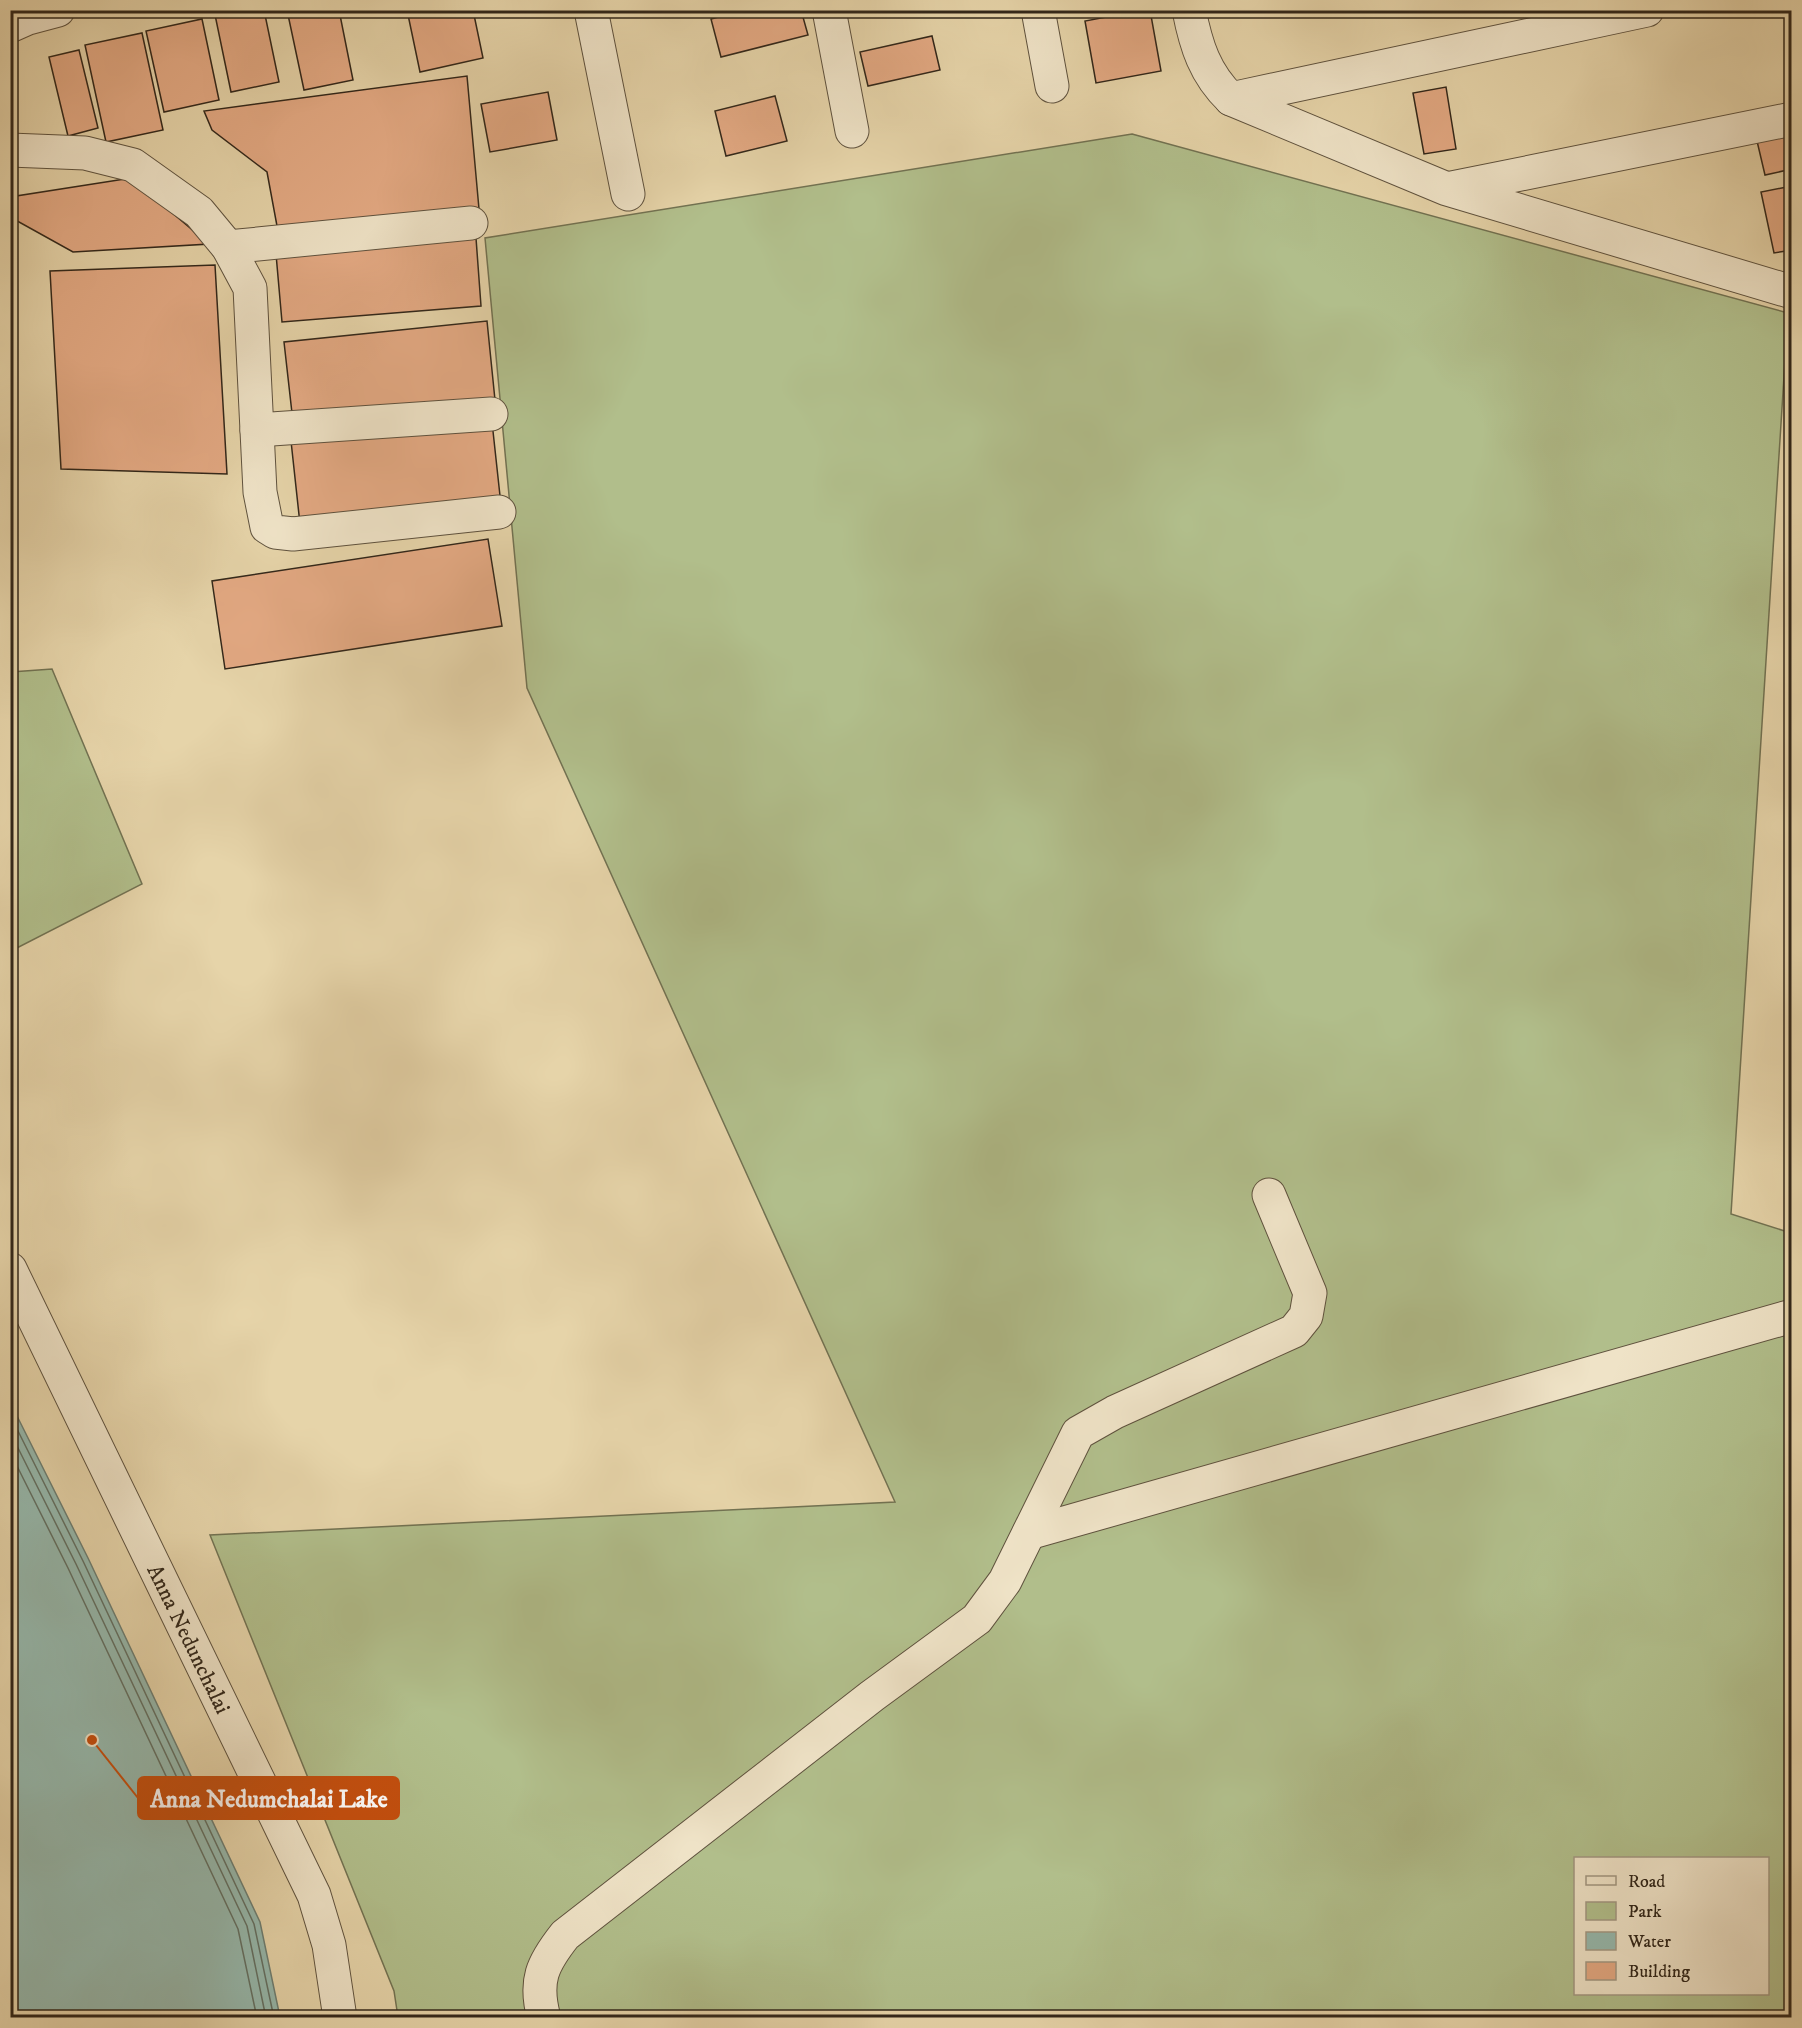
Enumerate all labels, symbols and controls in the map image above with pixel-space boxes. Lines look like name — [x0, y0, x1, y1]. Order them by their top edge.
street label: Anna Nedunchalai — [140, 1560, 236, 1719]
callout: Anna Nedumchalai Lake — [138, 1777, 399, 1819]
text: Anna Nedumchalai Lake — [149, 1785, 388, 1815]
legend — [1574, 1857, 1769, 1995]
text: Road — [1628, 1871, 1665, 1893]
text: Park — [1628, 1901, 1662, 1923]
text: Water — [1627, 1931, 1671, 1953]
text: Building — [1628, 1961, 1690, 1983]

